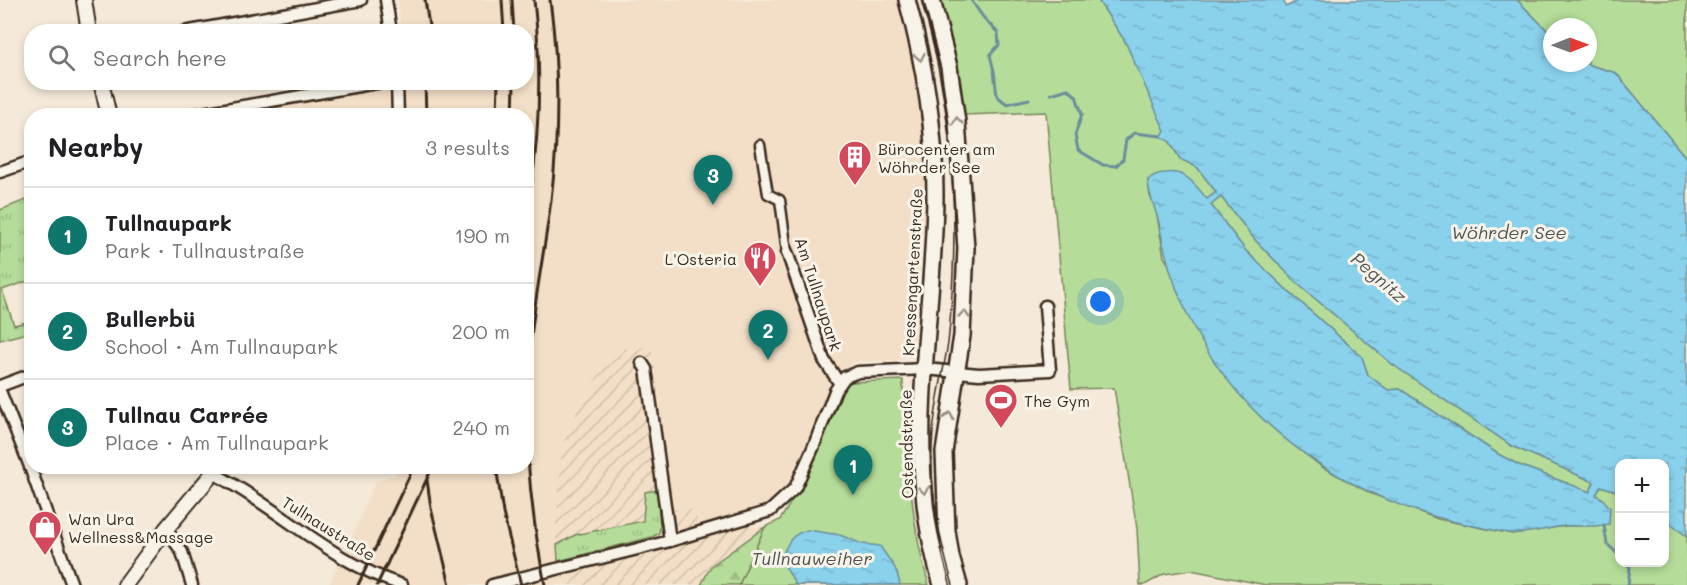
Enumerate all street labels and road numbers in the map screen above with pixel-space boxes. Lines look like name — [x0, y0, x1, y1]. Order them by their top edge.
street label: Kressengartenstraße — [897, 188, 927, 356]
street label: Am Tullnaupark — [791, 234, 847, 354]
street label: Ostendstraße — [895, 389, 917, 499]
street label: Tullnaustraße — [278, 491, 380, 565]

